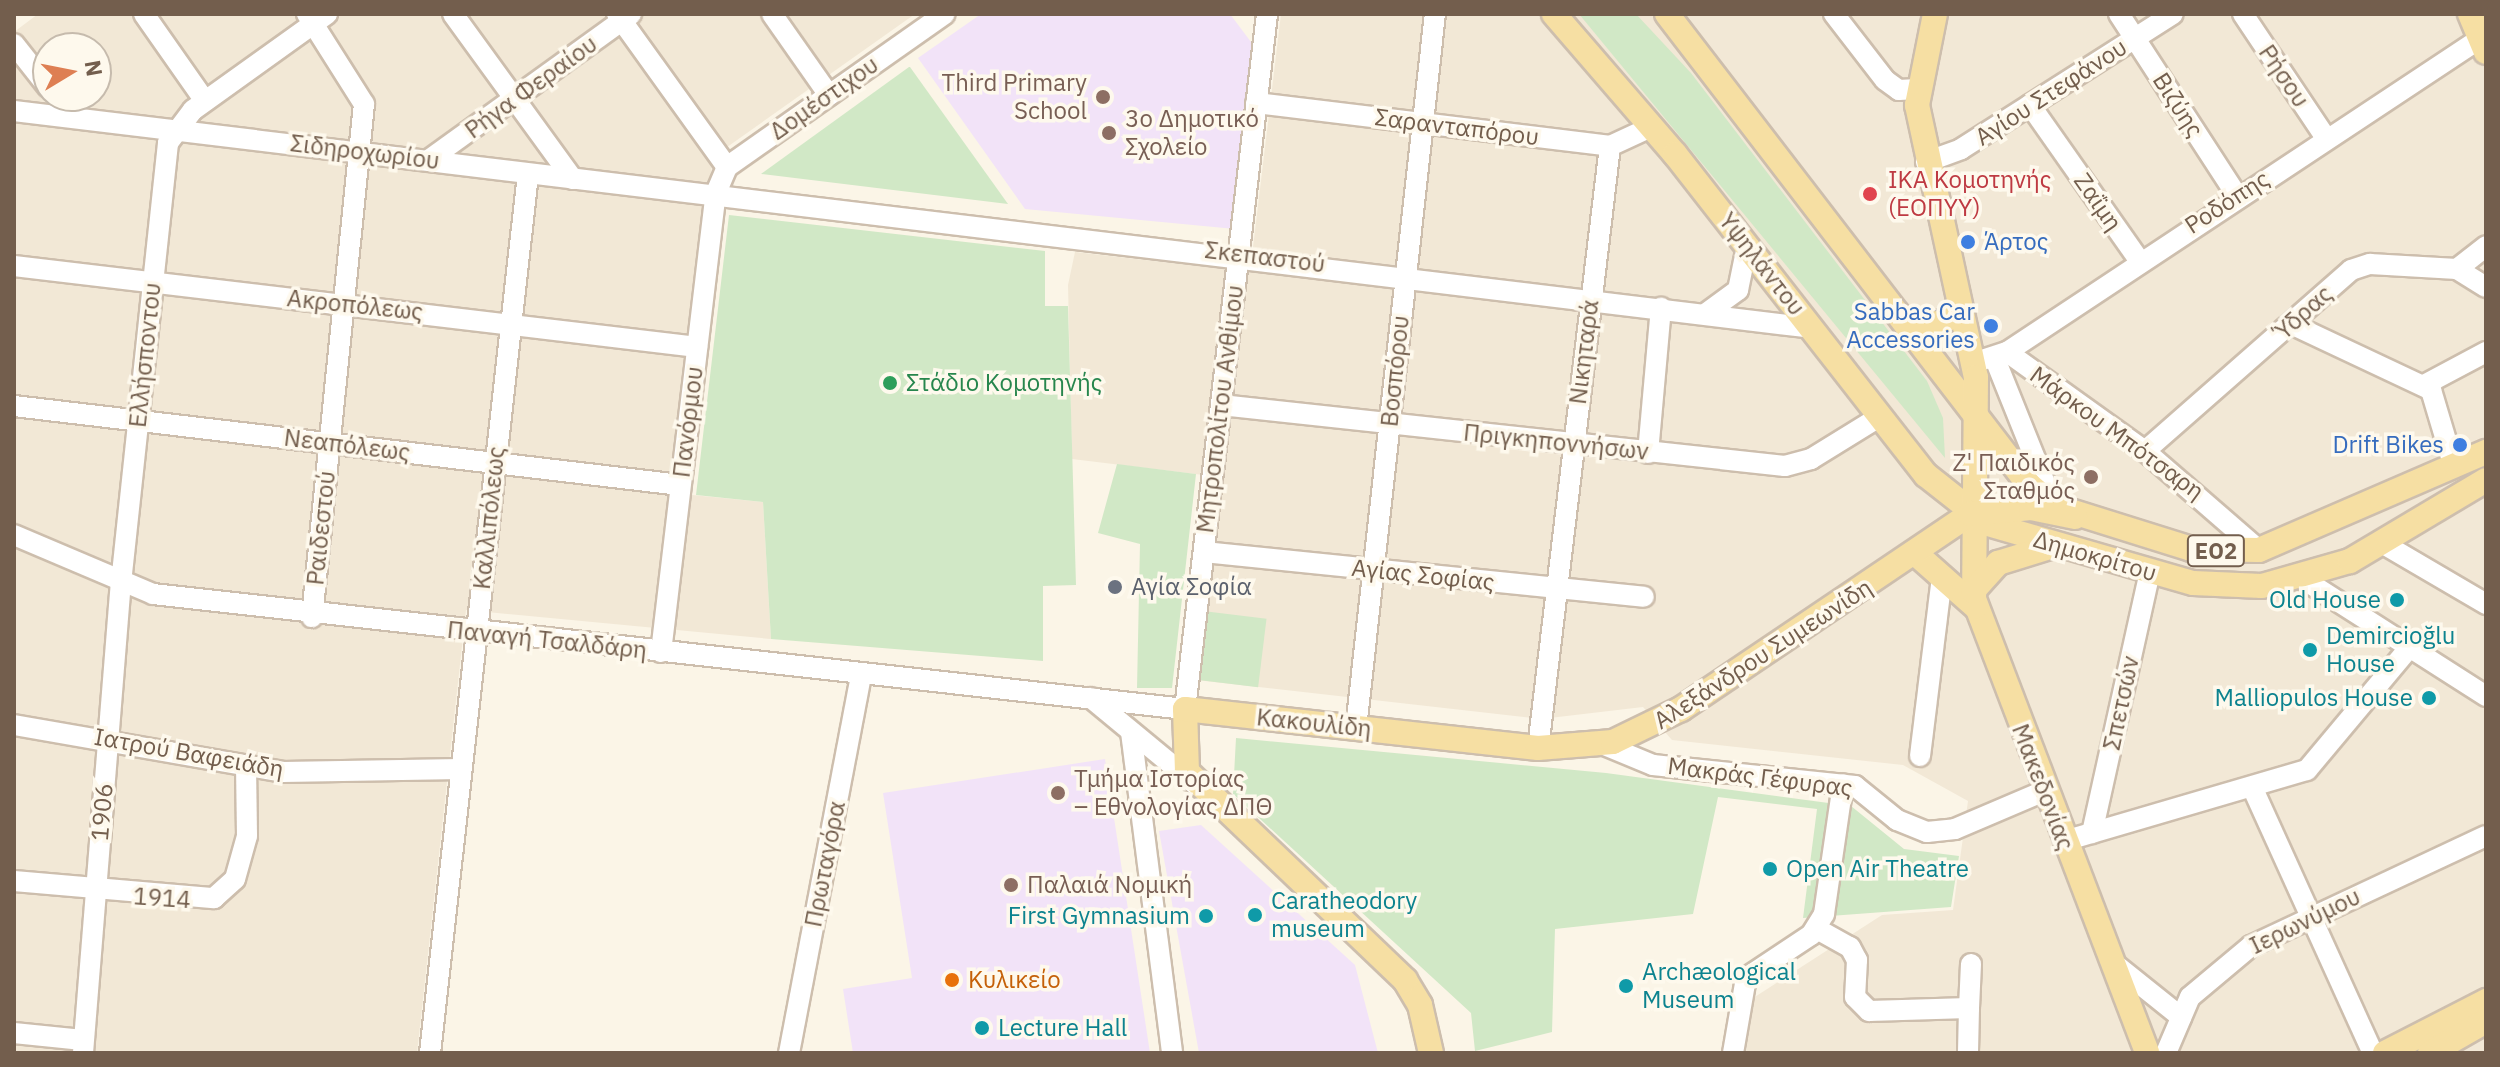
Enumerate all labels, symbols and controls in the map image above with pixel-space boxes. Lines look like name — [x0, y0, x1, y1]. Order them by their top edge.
street label: Ρήγα Φεραίου — [459, 29, 603, 145]
north arrow — [32, 32, 112, 112]
street label: Αγίου Στεφάνου — [1970, 32, 2132, 152]
street label: Ρήσου — [2253, 39, 2315, 113]
street label: Δομέστιχου — [764, 50, 884, 146]
text: N — [78, 58, 110, 78]
street label: Βιζύης — [2147, 67, 2209, 143]
place label: Third Primary School — [941, 69, 1087, 125]
marker: Third Primary School — [1094, 88, 1112, 106]
street label: Σαρανταπόρου — [1373, 103, 1541, 151]
place label: 3ο Δημοτικό Σχολείο — [1125, 105, 1259, 161]
marker: 3ο Δημοτικό Σχολείο — [1100, 124, 1118, 142]
street label: Σιδηροχωρίου — [289, 129, 441, 175]
street label: Ροδόπης — [2179, 164, 2275, 240]
place label: ΙΚΑ Κομοτηνής (ΕΟΠΥΥ) — [1888, 166, 2051, 222]
street label: Ζαΐμη — [2068, 168, 2128, 236]
marker: ΙΚΑ Κομοτηνής (ΕΟΠΥΥ) — [1859, 183, 1881, 205]
street label: Υψηλάντου — [1713, 207, 1811, 321]
place label: Άρτος — [1984, 228, 2048, 256]
marker: Άρτος — [1959, 233, 1977, 251]
street label: Σκεπαστού — [1203, 235, 1327, 279]
street label: Ύδρας — [2268, 279, 2338, 347]
street label: Ελλήσποντου — [123, 281, 167, 429]
street label: Μητροπολίτου Ανθίμου — [1190, 283, 1250, 535]
street label: Ακροπόλεως — [286, 284, 424, 326]
street label: Νικηταρά — [1563, 298, 1605, 406]
place label: Sabbas Car Accessories — [1846, 298, 1975, 354]
street label: Βοσπόρου — [1375, 314, 1415, 428]
marker: Sabbas Car Accessories — [1982, 317, 2000, 335]
street label: Μάρκου Μπότσαρη — [2024, 360, 2210, 506]
street label: Πανόρμου — [667, 365, 709, 479]
place label: Στάδιο Κομοτηνής — [906, 369, 1102, 397]
marker: Στάδιο Κομοτηνής — [881, 374, 899, 392]
street label: Πριγκηποννήσων — [1462, 418, 1650, 466]
street label: Νεαπόλεως — [282, 423, 412, 467]
place label: Drift Bikes — [2332, 431, 2444, 459]
marker: Drift Bikes — [2451, 436, 2469, 454]
street label: Καλλιπόλεως — [467, 445, 511, 591]
place label: Ζ' Παιδικός Σταθμός — [1952, 449, 2075, 505]
marker: Ζ' Παιδικός Σταθμός — [2082, 468, 2100, 486]
street label: Ραιδεστού — [301, 469, 341, 587]
street label: Δημοκρίτου — [2030, 525, 2160, 587]
road number: ΕΟ2 — [2186, 533, 2246, 569]
street label: Αγίας Σοφίας — [1350, 553, 1496, 597]
place label: Αγία Σοφία — [1131, 573, 1252, 601]
street label: Αλεξάνδρου Συμεωνίδη — [1649, 573, 1877, 735]
marker: Αγία Σοφία — [1106, 578, 1124, 596]
place label: Old House — [2269, 586, 2381, 614]
marker: Old House — [2388, 591, 2406, 609]
street label: Παναγή Τσαλδάρη — [446, 615, 648, 665]
place label: Demircioğlu House — [2326, 622, 2455, 678]
marker: Demircioğlu House — [2301, 641, 2319, 659]
street label: Σπετσών — [2097, 653, 2145, 753]
place label: Malliopulos House — [2215, 684, 2413, 712]
marker: Malliopulos House — [2420, 689, 2438, 707]
street label: Κακουλίδη — [1255, 703, 1373, 743]
street label: Μακεδονίας — [2006, 720, 2080, 854]
street label: Ιατρού Βαφειάδη — [92, 722, 286, 784]
street label: Μακράς Γέφυρας — [1666, 751, 1854, 803]
place label: Τμήμα Ιστορίας – Εθνολογίας ΔΠΘ — [1074, 765, 1272, 821]
street label: 1906 — [85, 782, 119, 842]
marker: Τμήμα Ιστορίας – Εθνολογίας ΔΠΘ — [1049, 784, 1067, 802]
street label: Πρωταγόρα — [799, 799, 851, 929]
place label: Open Air Theatre — [1786, 855, 1969, 883]
marker: Open Air Theatre — [1761, 860, 1779, 878]
place label: Παλαιά Νομική — [1027, 871, 1192, 899]
marker: Παλαιά Νομική — [1002, 876, 1020, 894]
street label: 1914 — [132, 882, 192, 914]
street label: Ιερωνύμου — [2245, 882, 2365, 960]
place label: Caratheodory museum — [1271, 887, 1417, 943]
place label: First Gymnasium — [1008, 902, 1190, 930]
marker: Caratheodory museum — [1246, 906, 1264, 924]
marker: First Gymnasium — [1197, 907, 1215, 925]
place label: Archæological Museum — [1642, 958, 1796, 1014]
place label: Κυλικείο — [968, 966, 1061, 994]
marker: Κυλικείο — [943, 971, 961, 989]
marker: Archæological Museum — [1617, 977, 1635, 995]
place label: Lecture Hall — [998, 1014, 1127, 1042]
marker: Lecture Hall — [973, 1019, 991, 1037]

